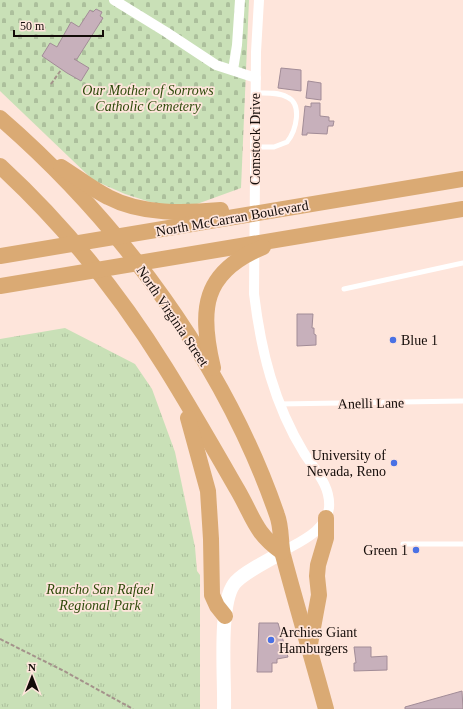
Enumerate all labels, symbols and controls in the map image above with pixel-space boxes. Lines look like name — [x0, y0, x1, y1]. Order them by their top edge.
scale bar — [14, 12, 103, 38]
text: 50 m — [20, 19, 45, 33]
park label: Our Mother of Sorrows Catholic Cemetery — [82, 83, 214, 114]
street label: Comstock Drive — [248, 93, 263, 185]
street label: North McCarran Boulevard — [155, 198, 310, 239]
street label: North Virginia Street — [133, 263, 212, 369]
place label: Blue 1 — [401, 333, 438, 348]
marker: Blue 1 — [388, 335, 398, 345]
street label: Anelli Lane — [338, 395, 404, 412]
place label: University of Nevada, Reno — [307, 448, 386, 479]
marker: University of Nevada, Reno — [389, 458, 399, 468]
place label: Green 1 — [363, 543, 408, 558]
marker: Green 1 — [411, 545, 421, 555]
park label: Rancho San Rafael Regional Park — [45, 582, 154, 613]
place label: Archies Giant Hamburgers — [279, 625, 357, 656]
marker: Archies Giant Hamburgers — [266, 635, 276, 645]
north arrow — [12, 657, 52, 697]
text: N — [28, 661, 36, 673]

